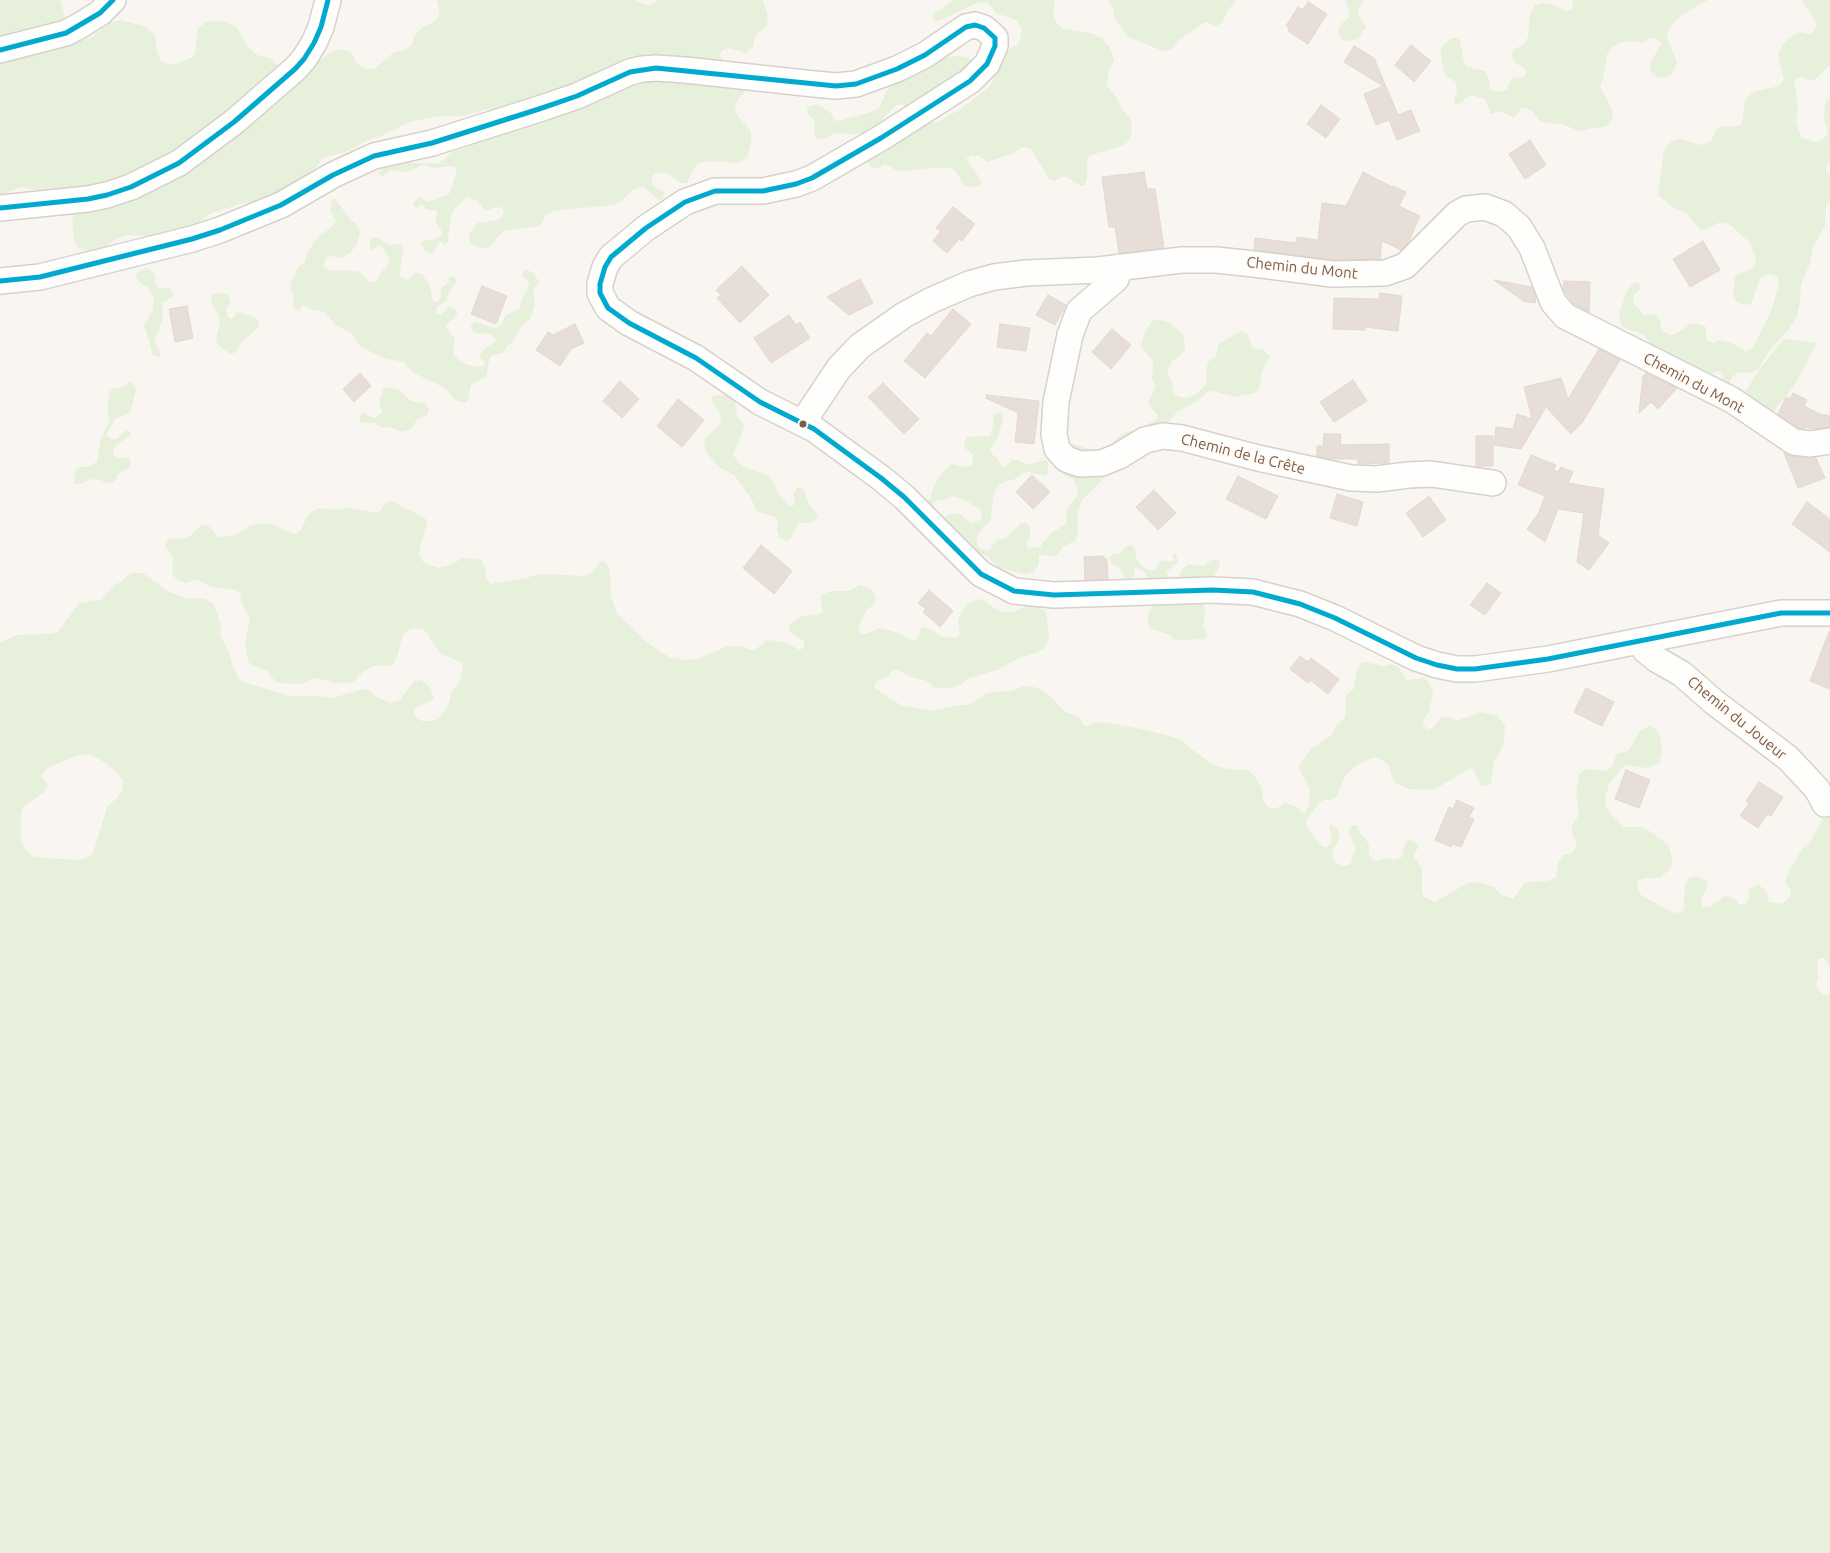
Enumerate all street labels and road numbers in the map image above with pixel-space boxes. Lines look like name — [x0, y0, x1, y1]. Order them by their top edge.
street label: Chemin du Mont — [1246, 253, 1358, 283]
street label: Chemin du Mont — [1640, 349, 1748, 417]
street label: Chemin de la Crête — [1179, 430, 1307, 478]
street label: Chemin du Joueur — [1684, 672, 1790, 764]

